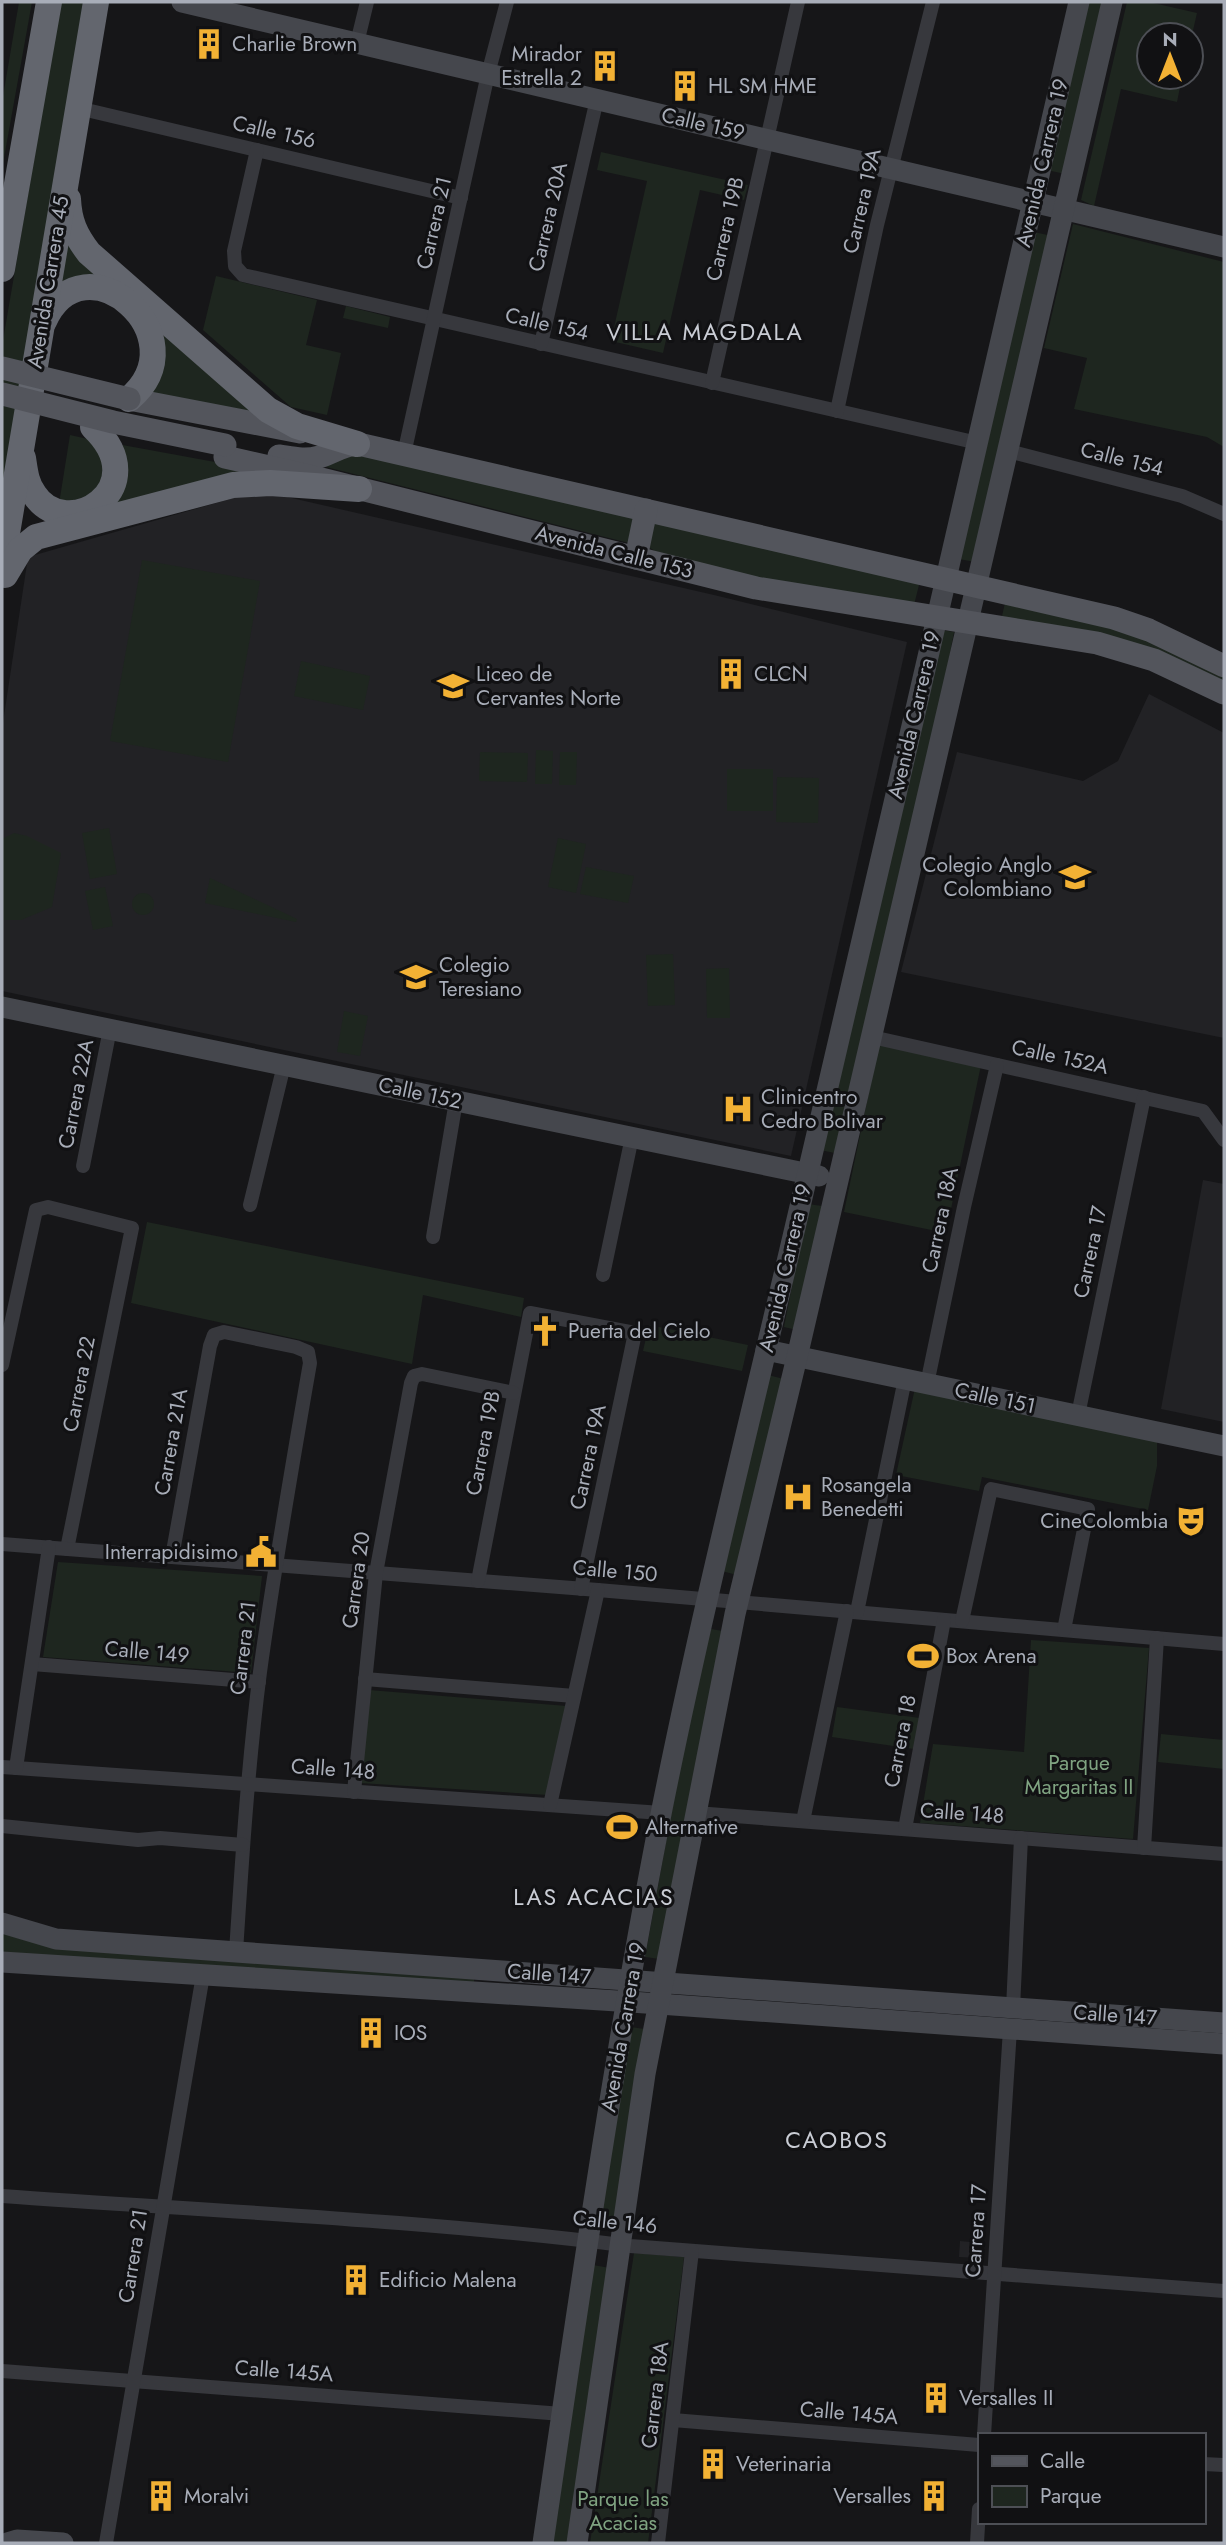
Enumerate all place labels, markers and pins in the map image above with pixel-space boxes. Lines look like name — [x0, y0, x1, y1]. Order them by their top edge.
building icon: Charlie Brown — [192, 27, 226, 61]
place label: Charlie Brown — [232, 29, 357, 59]
place label: Mirador Estrella 2 — [501, 39, 583, 93]
building icon: Mirador Estrella 2 — [588, 49, 622, 83]
building icon: HL SM HME — [668, 69, 702, 103]
place label: HL SM HME — [708, 71, 817, 101]
building icon: CLCN — [714, 657, 748, 691]
place label: Liceo de Cervantes Norte — [476, 659, 621, 713]
place label: CLCN — [754, 659, 808, 689]
school or university icon: Liceo de Cervantes Norte — [436, 669, 470, 703]
place label: Colegio Anglo Colombiano — [922, 850, 1052, 904]
school or university icon: Colegio Anglo Colombiano — [1058, 860, 1092, 894]
place label: Colegio Teresiano — [439, 950, 522, 1004]
school or university icon: Colegio Teresiano — [399, 960, 433, 994]
place label: Clinicentro Cedro Bolivar — [761, 1082, 884, 1136]
hospital icon: Clinicentro Cedro Bolivar — [721, 1092, 755, 1126]
church icon: Puerta del Cielo — [528, 1314, 562, 1348]
place label: Puerta del Cielo — [568, 1316, 710, 1346]
place label: Rosangela Benedetti — [821, 1470, 912, 1524]
hospital icon: Rosangela Benedetti — [781, 1480, 815, 1514]
theatre icon: CineColombia — [1174, 1504, 1208, 1538]
place label: CineColombia — [1040, 1506, 1168, 1536]
public building icon: Interrapidisimo — [244, 1535, 278, 1569]
place label: Interrapidisimo — [105, 1537, 238, 1567]
sports icon: Box Arena — [906, 1639, 940, 1673]
place label: Box Arena — [946, 1641, 1037, 1671]
sports icon: Alternative — [605, 1810, 639, 1844]
place label: Alternative — [645, 1812, 738, 1842]
building icon: IOS — [354, 2016, 388, 2050]
place label: IOS — [394, 2018, 427, 2048]
building icon: Edificio Malena — [339, 2263, 373, 2297]
place label: Edificio Malena — [379, 2265, 517, 2295]
building icon: Versalles II — [919, 2381, 953, 2415]
place label: Versalles II — [959, 2383, 1053, 2413]
building icon: Veterinaria — [696, 2447, 730, 2481]
place label: Veterinaria — [736, 2449, 831, 2479]
building icon: Moralvi — [144, 2479, 178, 2513]
building icon: Versalles — [917, 2479, 951, 2513]
place label: Moralvi — [184, 2481, 249, 2511]
place label: Versalles — [833, 2481, 911, 2511]

